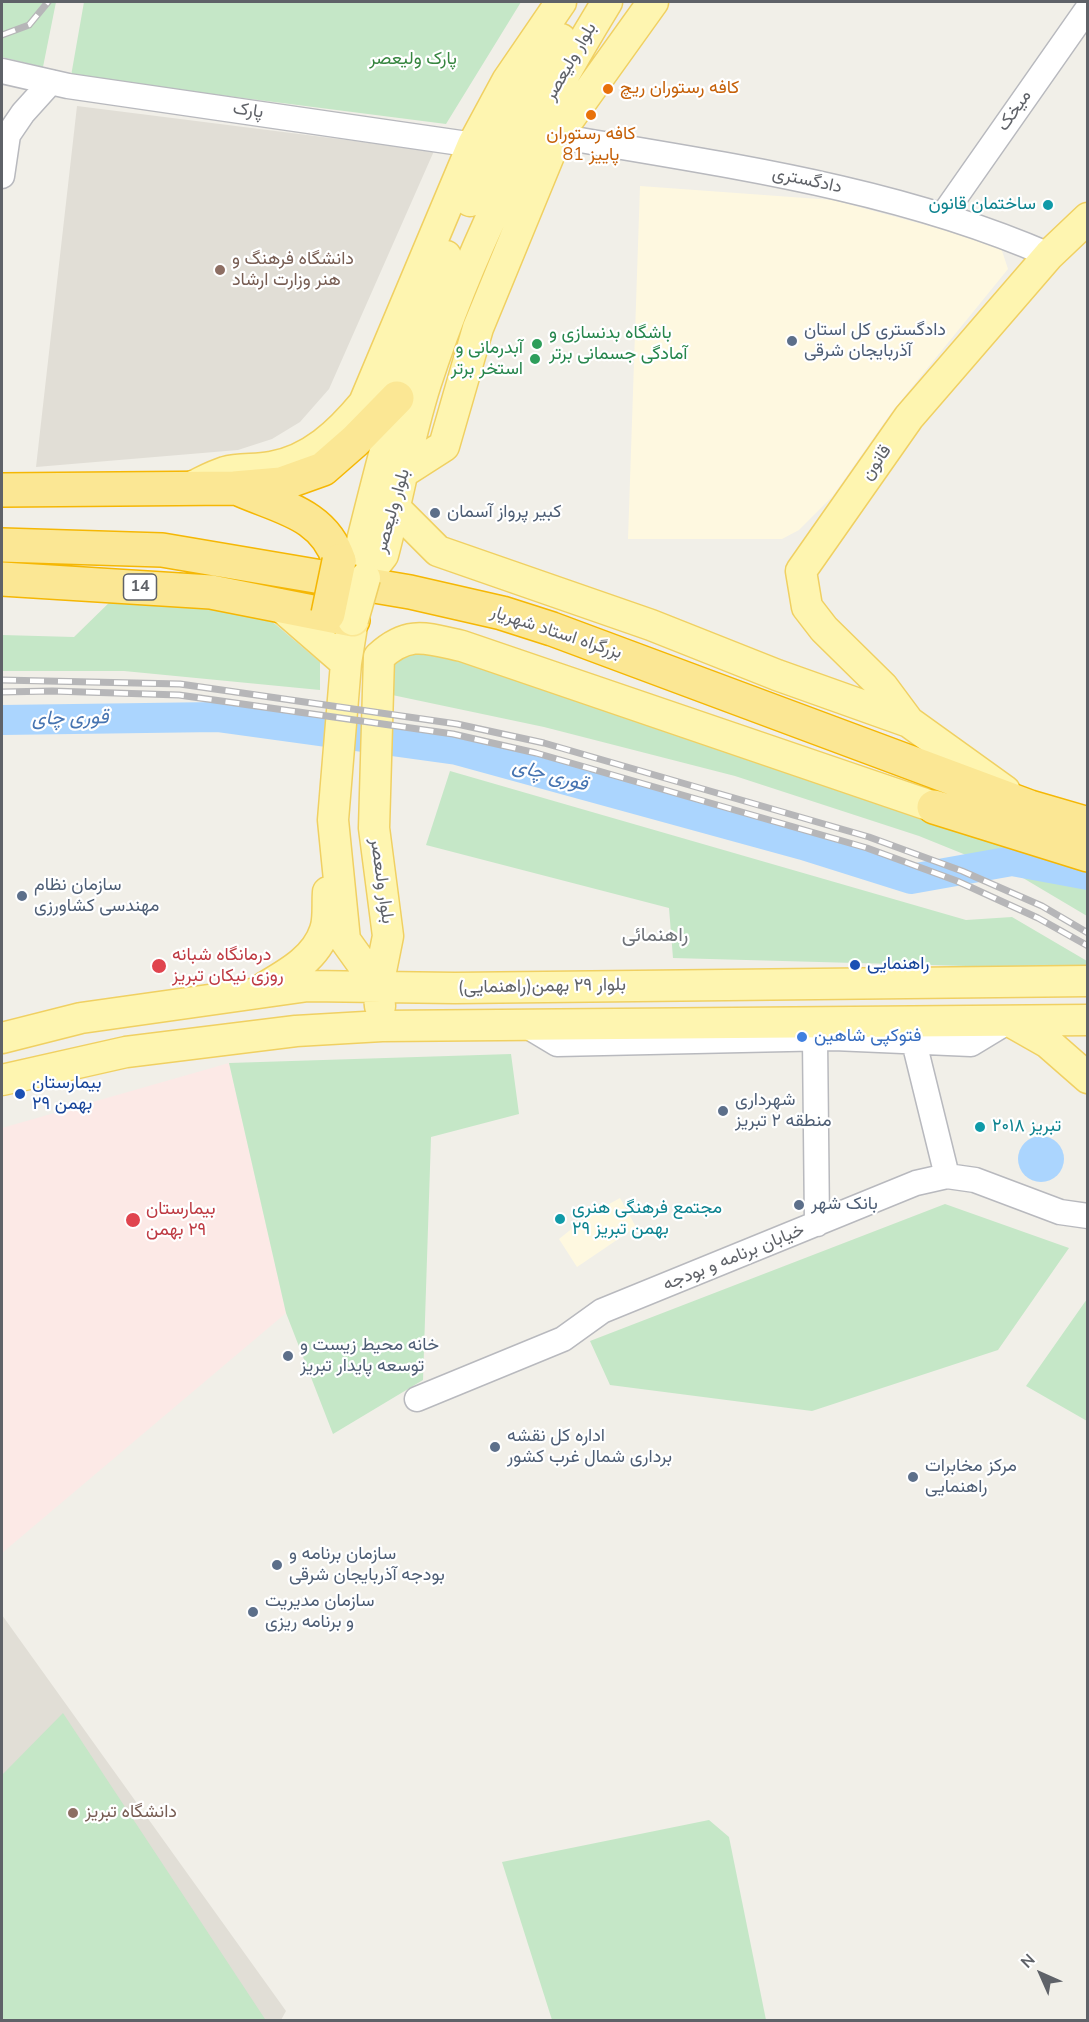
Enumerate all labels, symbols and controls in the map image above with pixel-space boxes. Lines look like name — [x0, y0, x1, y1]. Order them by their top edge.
street label: بلوار ولیعصر — [540, 19, 602, 105]
park label: پارک ولیعصر — [369, 49, 457, 71]
place label: کافه رستوران ریچ — [620, 78, 739, 100]
marker: کافه رستوران ریچ — [601, 82, 615, 96]
street label: میخک — [993, 86, 1037, 136]
street label: پارک — [231, 98, 265, 124]
marker: کافه رستوران پاییز 81 — [584, 108, 598, 122]
place label: کافه رستوران پاییز 81 — [546, 124, 636, 166]
street label: دادگستری — [770, 163, 844, 199]
place label: ساختمان قانون — [928, 194, 1036, 216]
marker: ساختمان قانون — [1041, 198, 1055, 212]
place label: دانشگاه فرهنگ و هنر وزارت ارشاد — [232, 249, 354, 292]
marker: دانشگاه فرهنگ و هنر وزارت ارشاد — [213, 263, 227, 277]
place label: دادگستری کل استان آذربایجان شرقی — [804, 320, 946, 362]
place label: باشگاه بدنسازی و آمادگی جسمانی برتر — [549, 323, 687, 366]
marker: دادگستری کل استان آذربایجان شرقی — [785, 334, 799, 348]
marker: باشگاه بدنسازی و آمادگی جسمانی برتر — [530, 337, 544, 351]
place label: آبدرمانی و استخر برتر — [451, 338, 523, 380]
marker: آبدرمانی و استخر برتر — [528, 352, 542, 366]
street label: قانون — [857, 441, 897, 485]
street label: بلوار ولیعصر — [371, 466, 415, 556]
place label: کبیر پرواز آسمان — [447, 502, 561, 524]
marker: کبیر پرواز آسمان — [428, 506, 442, 520]
road number: 14 — [124, 574, 156, 600]
street label: بزرگراه استاد شهریار — [487, 602, 625, 664]
water label: قوری چای — [31, 706, 109, 732]
water label: قوری چای — [510, 754, 590, 798]
street label: بلوار ولىعصر — [364, 837, 398, 925]
place label: سازمان نظام مهندسی کشاورزی — [34, 875, 159, 918]
marker: سازمان نظام مهندسی کشاورزی — [15, 889, 29, 903]
district label: راهنمائی — [622, 924, 688, 948]
place label: درمانگاه شبانه روزی نیکان تبریز — [172, 945, 284, 988]
place label: راهنمایی — [867, 954, 929, 976]
marker: درمانگاه شبانه روزی نیکان تبریز — [150, 957, 168, 975]
marker: راهنمایی — [848, 958, 862, 972]
street label: بلوار ٢٩ بهمن(راهنمایی) — [458, 975, 626, 999]
place label: فتوکپی شاهین — [814, 1026, 922, 1048]
marker: فتوکپی شاهین — [795, 1030, 809, 1044]
place label: بیمارستان ۲۹ بهمن — [32, 1073, 102, 1116]
marker: بیمارستان ۲۹ بهمن — [13, 1087, 27, 1101]
place label: شهرداری منطقه ۲ تبریز — [735, 1090, 832, 1132]
marker: شهرداری منطقه ۲ تبریز — [716, 1104, 730, 1118]
place label: تبریز ۲۰۱۸ — [992, 1116, 1061, 1138]
marker: تبریز ۲۰۱۸ — [973, 1120, 987, 1134]
place label: بانک شهر — [811, 1194, 878, 1216]
place label: مجتمع فرهنگی هنری ۲۹ بهمن تبریز — [572, 1198, 722, 1240]
marker: بانک شهر — [792, 1198, 806, 1212]
place label: بیمارستان ٢٩ بهمن — [146, 1199, 216, 1242]
marker: بیمارستان ٢٩ بهمن — [124, 1211, 142, 1229]
marker: مجتمع فرهنگی هنری ۲۹ بهمن تبریز — [553, 1212, 567, 1226]
street label: خیابان برنامه و بودجه — [660, 1220, 808, 1296]
place label: خانه محیط زیست و توسعه پایدار تبریز — [300, 1335, 439, 1378]
marker: خانه محیط زیست و توسعه پایدار تبریز — [281, 1349, 295, 1363]
place label: اداره کل نقشه برداری شمال غرب کشور — [507, 1426, 672, 1468]
marker: اداره کل نقشه برداری شمال غرب کشور — [488, 1440, 502, 1454]
place label: مرکز مخابرات راهنمایی — [925, 1456, 1017, 1498]
marker: مرکز مخابرات راهنمایی — [906, 1470, 920, 1484]
place label: سازمان برنامه و بودجه آذربایجان شرقی — [289, 1544, 445, 1586]
marker: سازمان برنامه و بودجه آذربایجان شرقی — [270, 1558, 284, 1572]
place label: سازمان مدیریت و برنامه ریزی — [265, 1591, 374, 1634]
marker: سازمان مدیریت و برنامه ریزی — [246, 1605, 260, 1619]
place label: دانشگاه تبریز — [85, 1802, 177, 1824]
marker: دانشگاه تبریز — [66, 1806, 80, 1820]
north arrow — [1011, 1944, 1071, 2004]
text: N — [1016, 1949, 1040, 1973]

